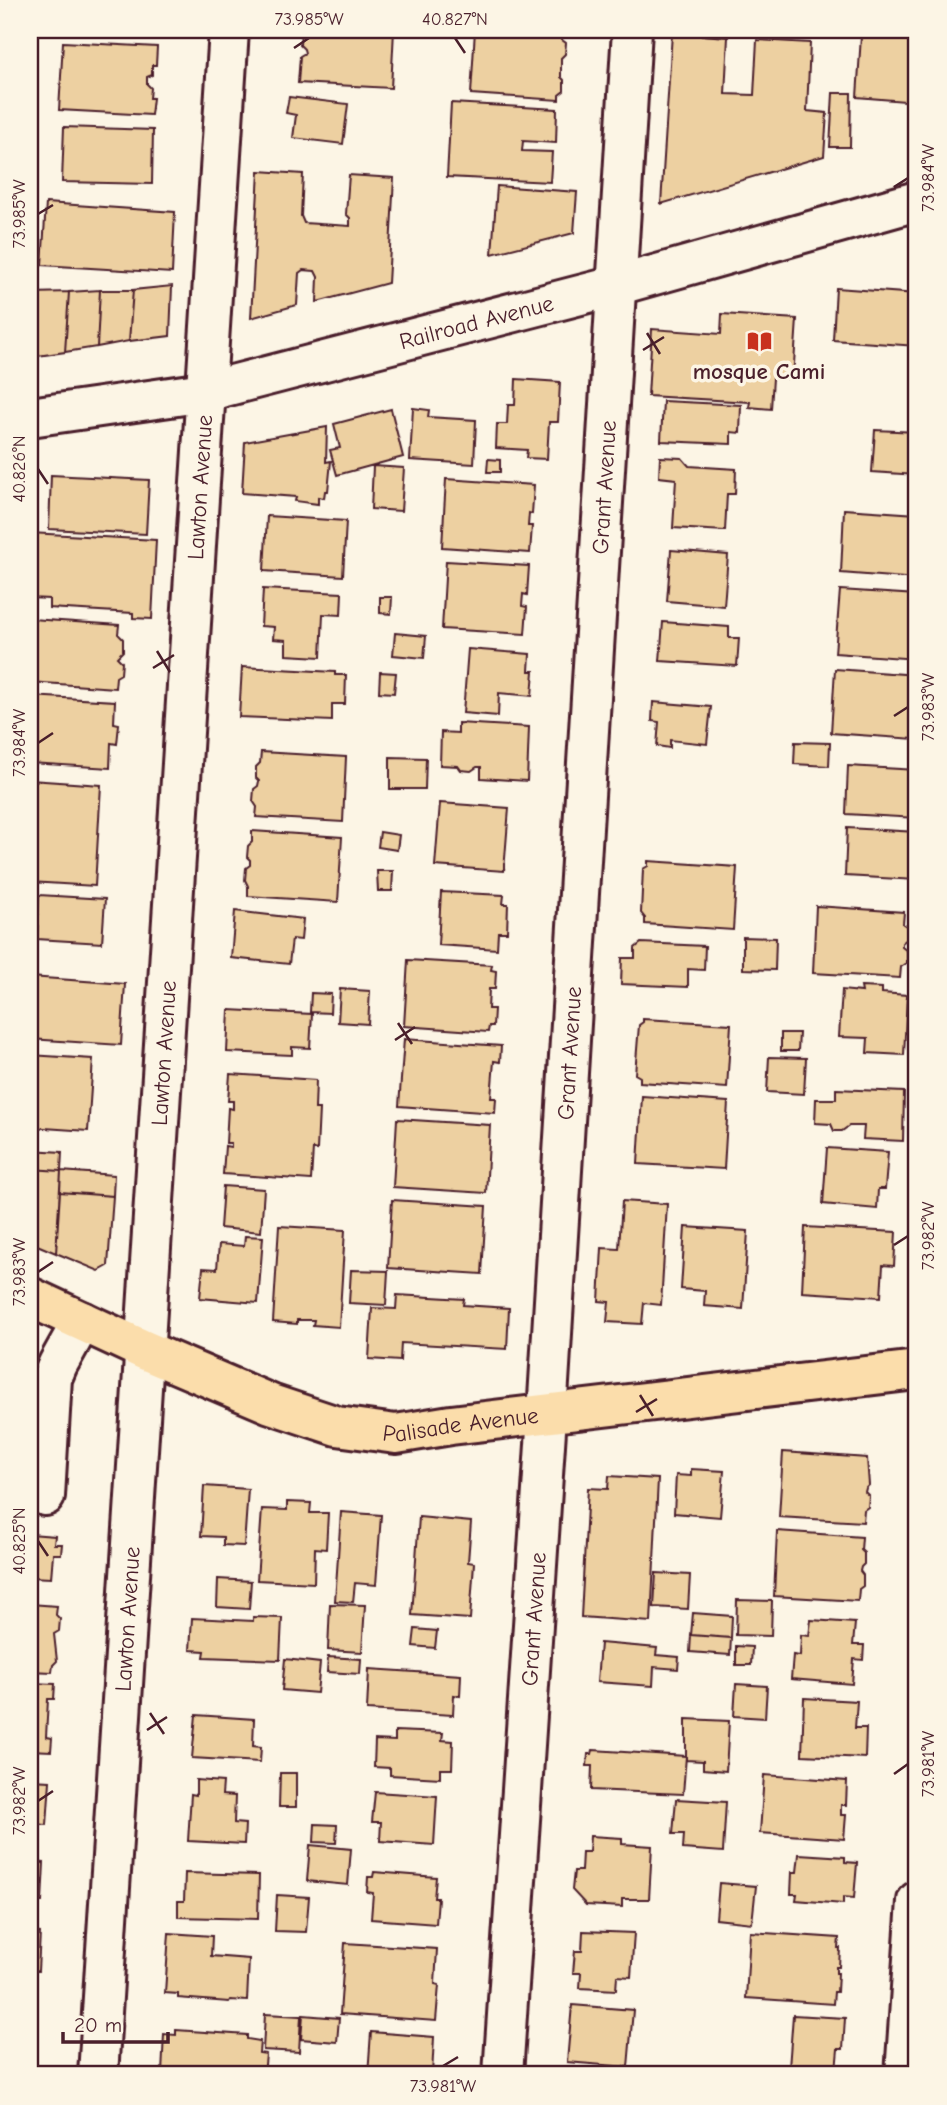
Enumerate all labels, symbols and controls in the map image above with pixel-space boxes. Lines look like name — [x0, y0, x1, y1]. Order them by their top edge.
text: 73.985°W — [274, 9, 344, 30]
text: 40.827°N — [422, 9, 488, 30]
text: 73.984°W — [918, 144, 939, 212]
text: 73.985°W — [9, 179, 30, 249]
street label: Railroad Avenue — [396, 289, 556, 355]
library icon: mosque Cami — [745, 327, 773, 355]
place label: mosque Cami — [693, 358, 825, 385]
street label: Lawton Avenue — [182, 414, 218, 561]
street label: Grant Avenue — [587, 419, 622, 555]
text: 40.826°N — [9, 435, 30, 503]
text: 73.983°W — [918, 672, 939, 741]
text: 73.984°W — [9, 709, 30, 777]
street label: Lawton Avenue — [146, 980, 182, 1127]
street label: Grant Avenue — [552, 985, 587, 1121]
text: 73.982°W — [918, 1201, 939, 1270]
text: 73.983°W — [9, 1237, 30, 1306]
street label: Palisade Avenue — [381, 1402, 540, 1448]
text: 40.825°N — [9, 1507, 30, 1575]
street label: Lawton Avenue — [110, 1546, 146, 1692]
street label: Grant Avenue — [516, 1551, 552, 1687]
text: 73.981°W — [918, 1730, 939, 1797]
text: 73.982°W — [9, 1766, 30, 1835]
scale bar — [63, 2000, 168, 2044]
text: 20 m — [74, 2013, 122, 2037]
text: 73.981°W — [410, 2076, 477, 2097]

